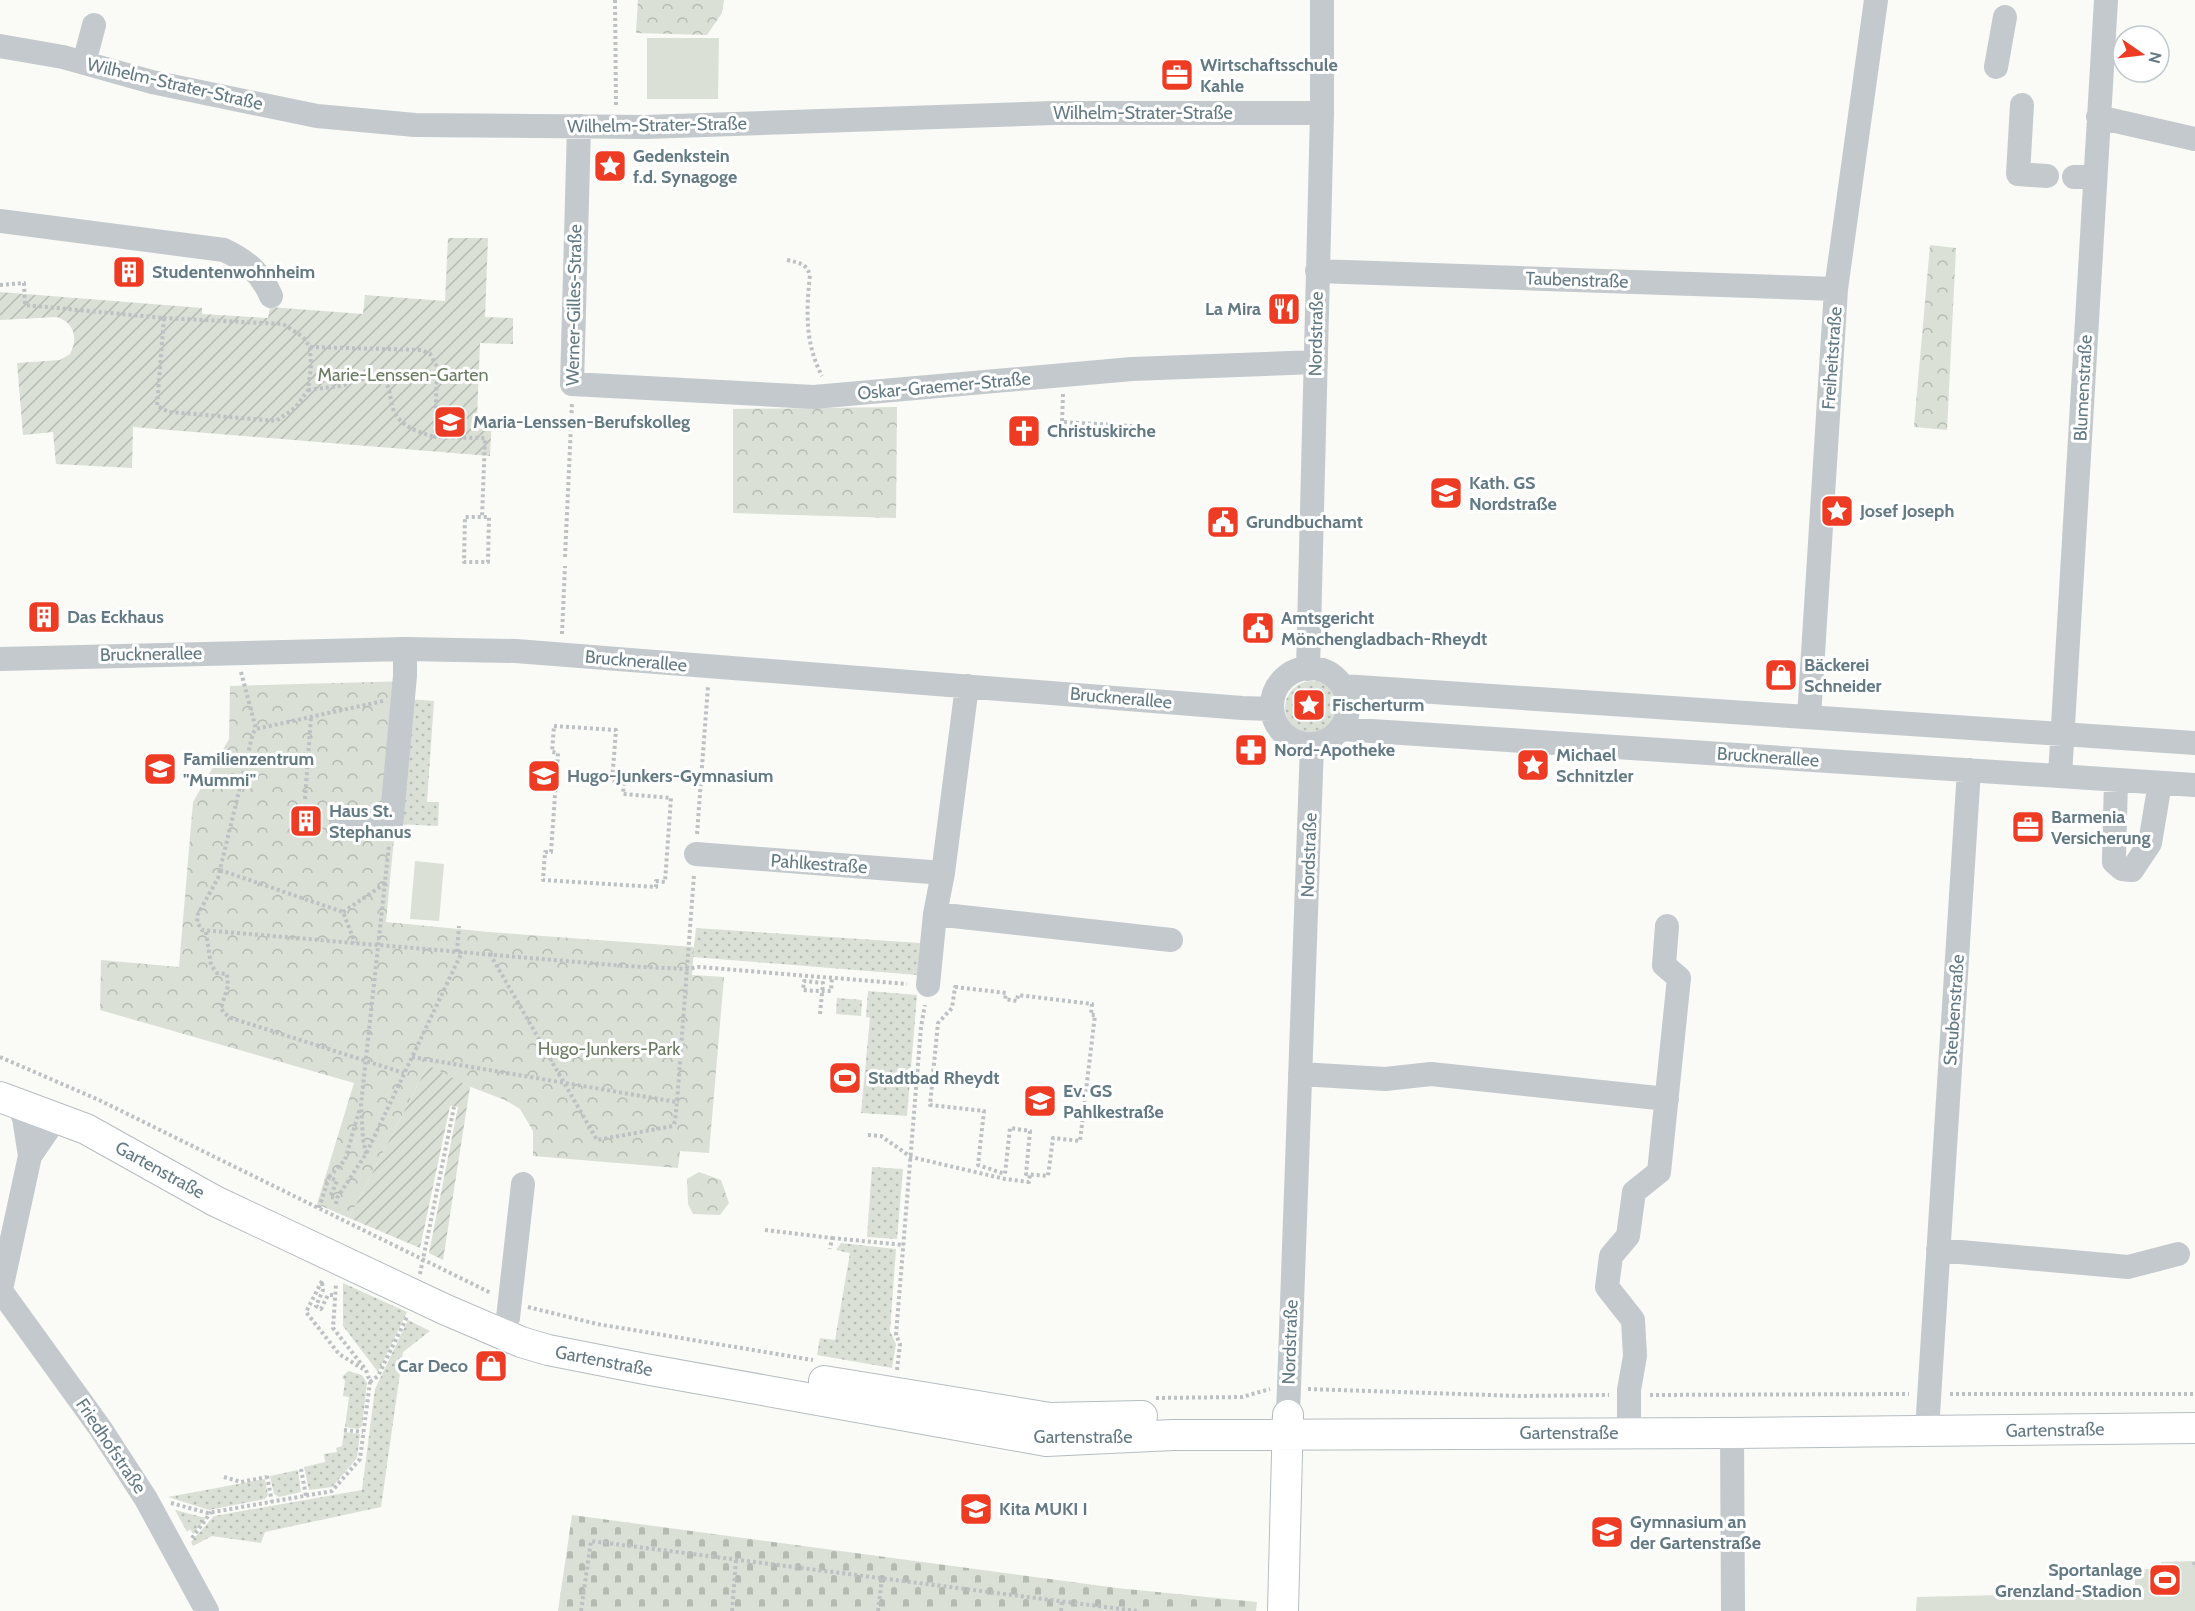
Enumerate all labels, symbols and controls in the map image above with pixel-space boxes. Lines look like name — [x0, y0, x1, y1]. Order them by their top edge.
north arrow — [2111, 24, 2171, 84]
text: N — [2144, 50, 2166, 65]
street label: Wilhelm-Strater-Straße — [85, 53, 265, 115]
place label: Wirtschaftsschule Kahle — [1200, 54, 1338, 97]
office icon: Wirtschaftsschule Kahle — [1159, 57, 1195, 93]
street label: Wilhelm-Strater-Straße — [1053, 102, 1233, 124]
street label: Wilhelm-Strater-Straße — [567, 112, 747, 138]
place label: Gedenkstein f.d. Synagoge — [633, 145, 737, 188]
place icon: Gedenkstein f.d. Synagoge — [592, 148, 628, 184]
street label: Werner-Gilles-Straße — [562, 224, 586, 386]
building icon: Studentenwohnheim — [111, 254, 147, 290]
place label: Studentenwohnheim — [152, 261, 315, 283]
street label: Taubenstraße — [1525, 267, 1629, 293]
restaurant icon: La Mira — [1266, 291, 1302, 327]
street label: Nordstraße — [1304, 291, 1328, 377]
place label: La Mira — [1205, 298, 1261, 320]
street label: Freiheitstraße — [1817, 306, 1847, 410]
street label: Blumenstraße — [2069, 334, 2097, 442]
park label: Marie-Lenssen-Garten — [317, 364, 489, 386]
street label: Oskar-Graemer-Straße — [856, 367, 1032, 405]
school or university icon: Maria-Lenssen-Berufskolleg — [432, 404, 468, 440]
place label: Maria-Lenssen-Berufskolleg — [473, 411, 690, 433]
church icon: Christuskirche — [1006, 413, 1042, 449]
place label: Christuskirche — [1047, 420, 1156, 442]
place label: Kath. GS Nordstraße — [1469, 472, 1557, 515]
school or university icon: Kath. GS Nordstraße — [1428, 475, 1464, 511]
place icon: Josef Joseph — [1819, 493, 1855, 529]
place label: Josef Joseph — [1859, 500, 1954, 522]
public building icon: Grundbuchamt — [1205, 504, 1241, 540]
place label: Grundbuchamt — [1246, 511, 1363, 533]
building icon: Das Eckhaus — [26, 599, 62, 635]
place label: Das Eckhaus — [67, 606, 164, 628]
place label: Amtsgericht Mönchengladbach-Rheydt — [1281, 607, 1487, 650]
public building icon: Amtsgericht Mönchengladbach-Rheydt — [1240, 610, 1276, 646]
street label: Brucknerallee — [100, 642, 202, 666]
street label: Brucknerallee — [584, 646, 688, 676]
place label: Bäckerei Schneider — [1804, 654, 1882, 697]
shop icon: Bäckerei Schneider — [1763, 657, 1799, 693]
street label: Brucknerallee — [1069, 683, 1173, 713]
place icon: Fischerturm — [1291, 687, 1327, 723]
place label: Fischerturm — [1332, 694, 1424, 716]
pharmacy icon: Nord-Apotheke — [1233, 732, 1269, 768]
place label: Nord-Apotheke — [1274, 739, 1395, 761]
street label: Brucknerallee — [1716, 742, 1820, 772]
place label: Michael Schnitzler — [1556, 744, 1633, 787]
place icon: Michael Schnitzler — [1515, 747, 1551, 783]
place label: Familienzentrum "Mummi" — [183, 748, 314, 791]
school or university icon: Familienzentrum "Mummi" — [142, 751, 178, 787]
school or university icon: Hugo-Junkers-Gymnasium — [526, 758, 562, 794]
place label: Hugo-Junkers-Gymnasium — [567, 765, 773, 787]
place label: Haus St. Stephanus — [329, 800, 412, 843]
building icon: Haus St. Stephanus — [288, 803, 324, 839]
place label: Barmenia Versicherung — [2051, 806, 2151, 849]
office icon: Barmenia Versicherung — [2010, 809, 2046, 845]
street label: Nordstraße — [1297, 812, 1321, 898]
street label: Pahlkestraße — [770, 850, 868, 878]
street label: Steubenstraße — [1939, 954, 1969, 1066]
park label: Hugo-Junkers-Park — [538, 1038, 681, 1060]
sports icon: Stadtbad Rheydt — [827, 1060, 863, 1096]
place label: Stadtbad Rheydt — [868, 1067, 1000, 1089]
place label: Ev. GS Pahlkestraße — [1063, 1080, 1164, 1123]
school or university icon: Ev. GS Pahlkestraße — [1022, 1083, 1058, 1119]
street label: Gartenstraße — [111, 1136, 209, 1204]
street label: Nordstraße — [1278, 1299, 1302, 1385]
street label: Gartenstraße — [553, 1341, 655, 1381]
shop icon: Car Deco — [473, 1348, 509, 1384]
place label: Car Deco — [398, 1355, 468, 1377]
street label: Friedhofstraße — [71, 1394, 151, 1498]
street label: Gartenstraße — [2005, 1418, 2105, 1442]
street label: Gartenstraße — [1520, 1422, 1618, 1444]
street label: Gartenstraße — [1034, 1426, 1132, 1448]
school or university icon: Kita MUKI I — [958, 1491, 994, 1527]
place label: Kita MUKI I — [999, 1498, 1088, 1520]
place label: Gymnasium an der Gartenstraße — [1630, 1511, 1761, 1554]
school or university icon: Gymnasium an der Gartenstraße — [1589, 1514, 1625, 1550]
place label: Sportanlage Grenzland-Stadion — [1995, 1559, 2142, 1602]
sports icon: Sportanlage Grenzland-Stadion — [2147, 1562, 2183, 1598]

